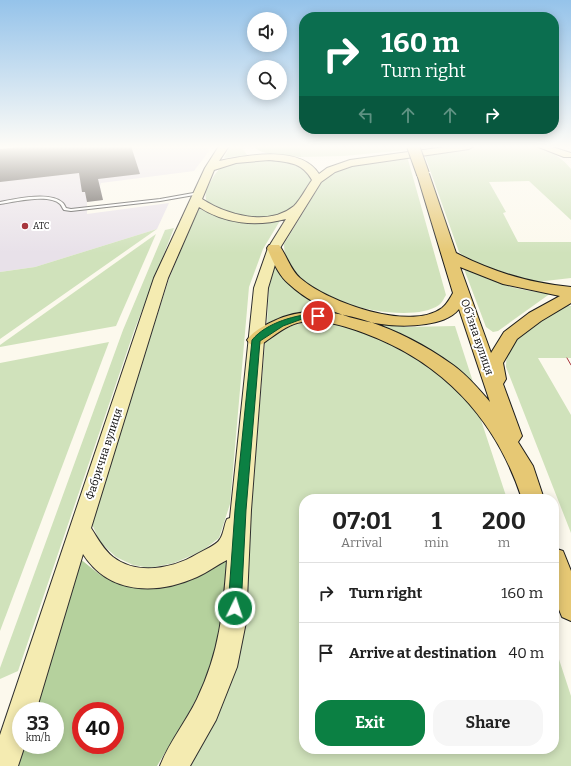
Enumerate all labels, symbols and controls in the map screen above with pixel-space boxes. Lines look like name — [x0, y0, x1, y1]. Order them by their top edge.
map controls — [247, 12, 287, 100]
button: sound — [247, 12, 287, 52]
text: 160 m — [381, 26, 459, 59]
icon: right — [315, 28, 367, 80]
button: search — [247, 60, 287, 100]
text: Turn right — [381, 60, 466, 82]
icon: left — [355, 104, 377, 126]
icon: ahead — [397, 104, 419, 126]
icon: ahead — [439, 104, 461, 126]
icon: right — [481, 104, 503, 126]
marker: АТС — [20, 221, 30, 231]
place label: АТС — [33, 221, 50, 231]
street label: Обʼїзна вулиця — [458, 297, 496, 377]
pin — [301, 299, 335, 333]
icon: arrive — [307, 305, 329, 327]
street label: Фабрична вулиця — [83, 407, 125, 501]
text: 07:01 — [332, 507, 391, 535]
text: 1 — [431, 507, 442, 535]
text: 200 — [482, 507, 526, 535]
text: Arrival — [341, 535, 382, 550]
text: min — [424, 535, 449, 550]
text: m — [498, 535, 510, 550]
icon: right — [315, 582, 337, 604]
text: Turn right — [349, 584, 422, 602]
text: 160 m — [501, 584, 543, 602]
position arrow — [214, 587, 256, 629]
icon: arrive — [315, 642, 337, 664]
text: Arrive at destination — [349, 644, 496, 662]
text: 40 m — [508, 644, 544, 662]
button: Exit — [315, 700, 425, 746]
button: Share — [433, 700, 543, 746]
speed limit sign: 40 — [72, 702, 124, 754]
text: 33 — [27, 711, 49, 735]
text: km/h — [26, 732, 50, 744]

